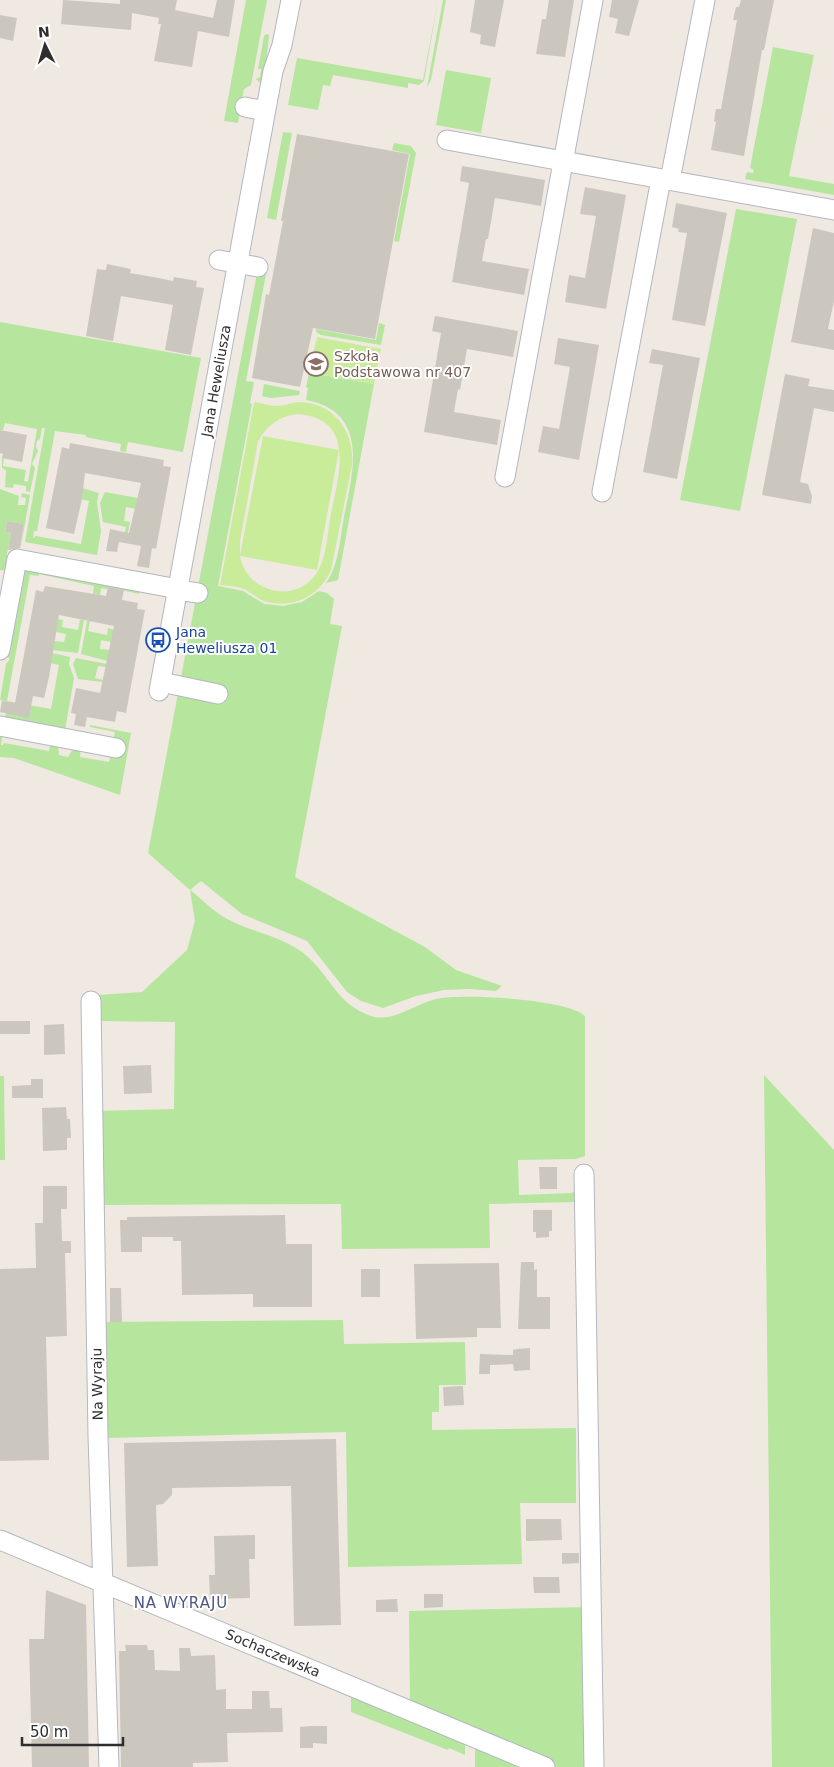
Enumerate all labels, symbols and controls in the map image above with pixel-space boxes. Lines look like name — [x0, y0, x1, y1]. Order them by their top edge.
north arrow — [20, 20, 70, 70]
text: N — [37, 24, 50, 41]
street label: Jana Heweliusza — [198, 324, 234, 439]
place label: Szkoła Podstawowa nr 407 — [334, 348, 471, 380]
school or university icon: Szkoła Podstawowa nr 407 — [303, 351, 329, 377]
place label: Jana Heweliusza 01 — [175, 624, 277, 656]
bus stop icon: Jana Heweliusza 01 — [145, 627, 171, 653]
street label: Na Wyraju — [88, 1348, 106, 1420]
district label: NA WYRAJU — [134, 1594, 228, 1612]
street label: Sochaczewska — [223, 1626, 323, 1680]
scale bar — [22, 1714, 124, 1746]
text: 50 m — [30, 1723, 68, 1741]

